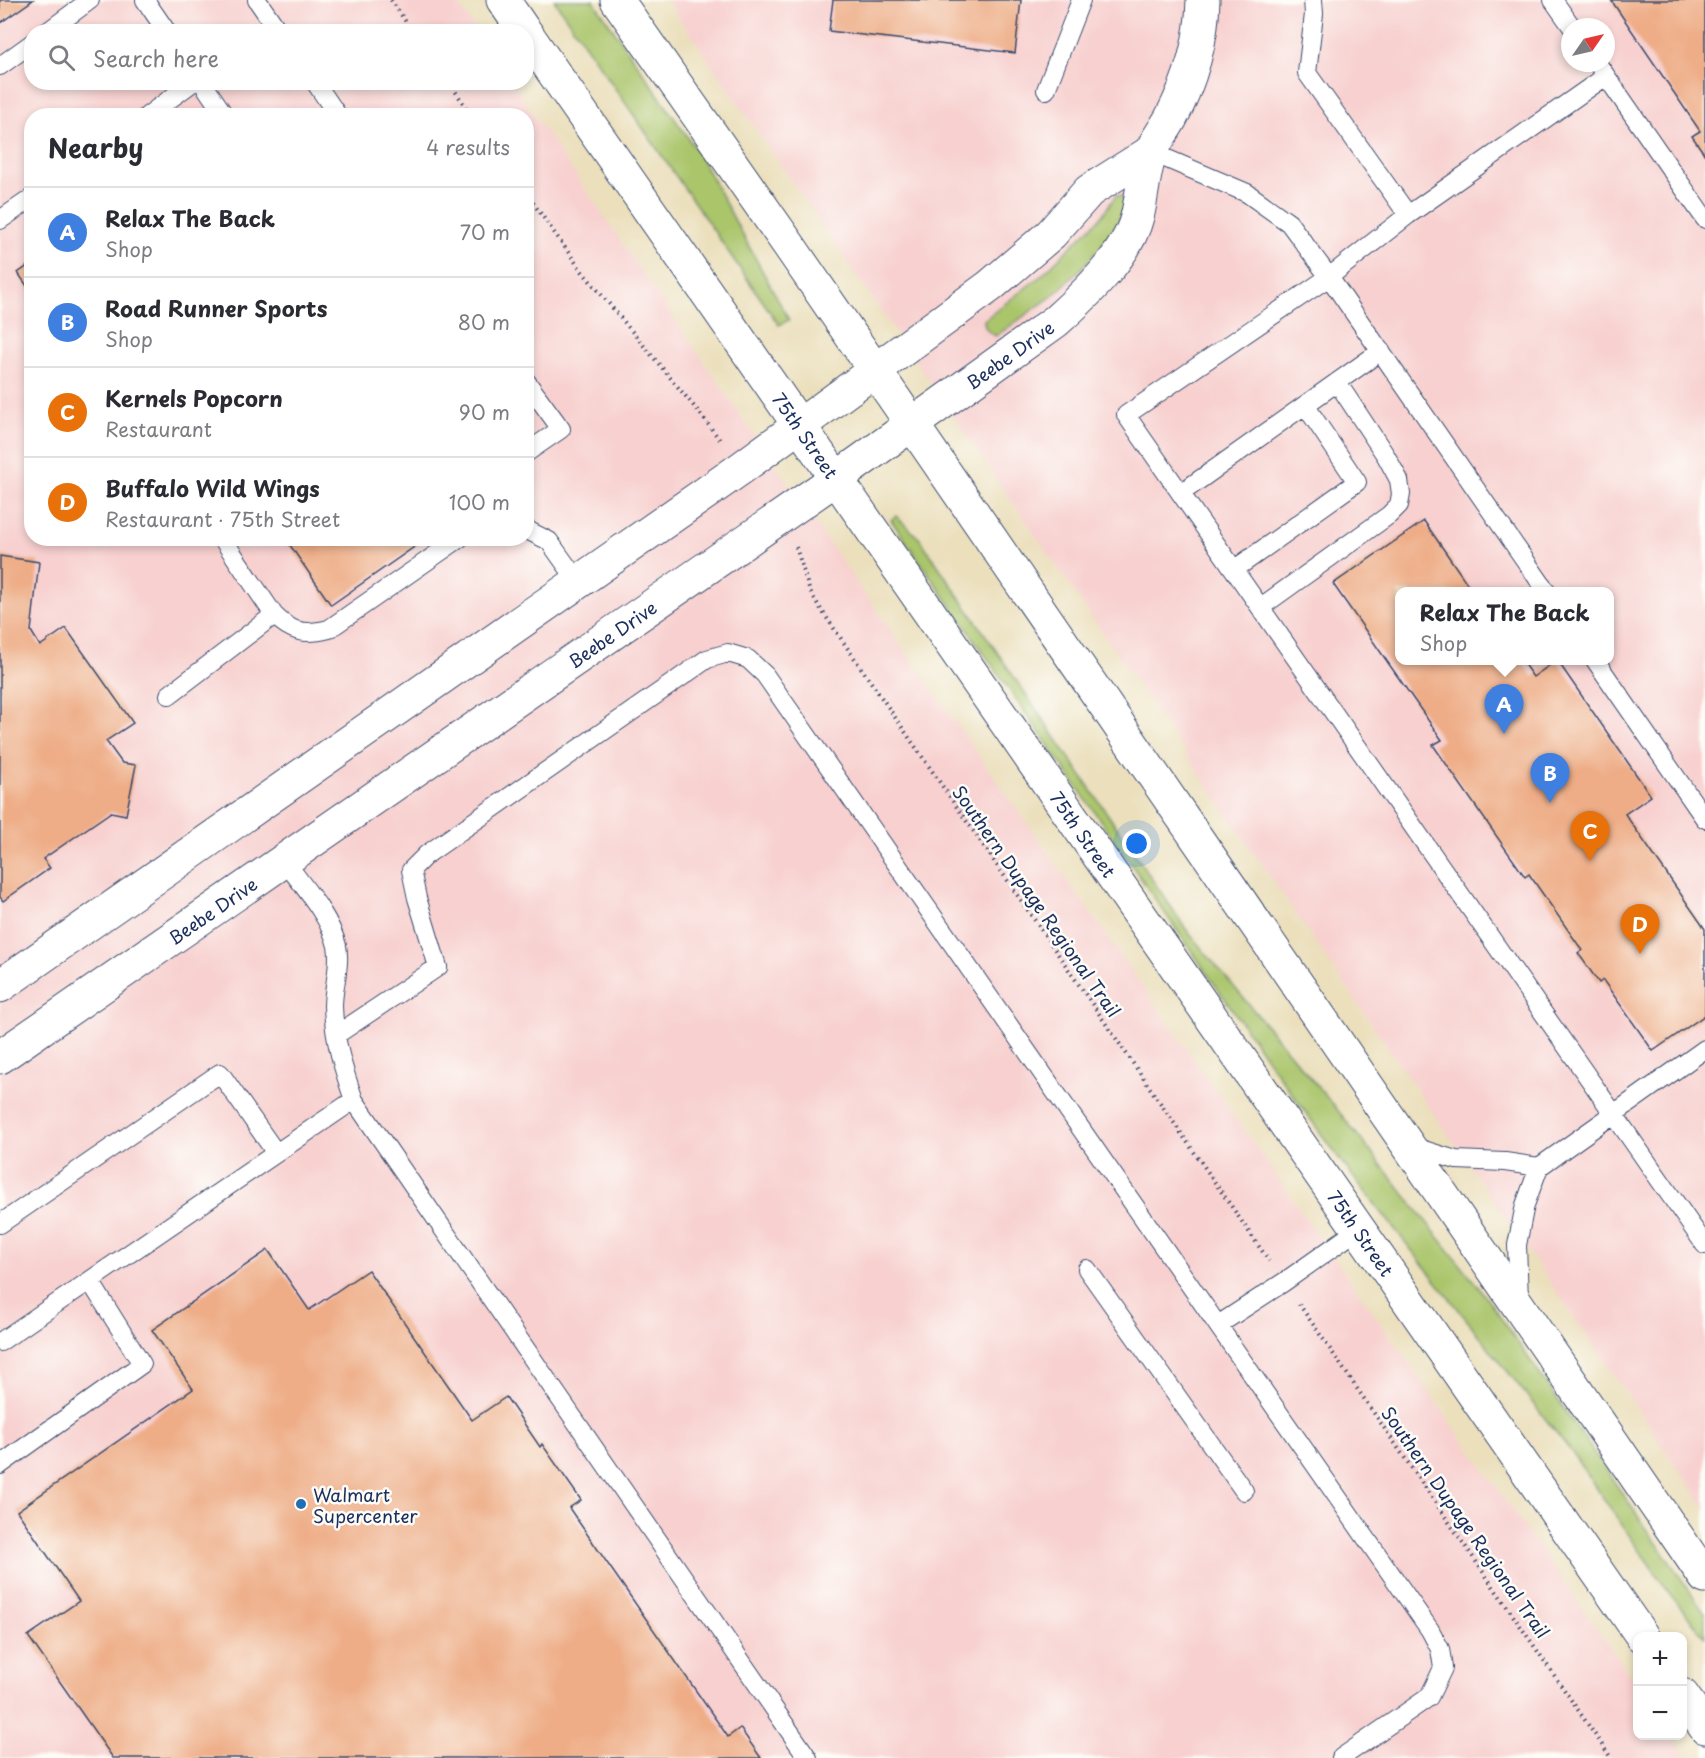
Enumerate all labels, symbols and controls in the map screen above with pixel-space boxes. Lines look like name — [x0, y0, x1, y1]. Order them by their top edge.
north arrow — [1561, 18, 1615, 72]
search box — [24, 24, 534, 90]
icon: search — [45, 41, 78, 74]
text: Search here — [93, 41, 219, 74]
text: Nearby — [48, 128, 143, 167]
text: 4 results — [426, 132, 510, 162]
text: Relax The Back — [105, 201, 275, 234]
text: A — [60, 217, 75, 247]
text: 70 m — [460, 217, 510, 247]
text: Shop — [105, 234, 153, 264]
text: Road Runner Sports — [105, 291, 327, 324]
text: B — [61, 307, 74, 337]
text: 80 m — [458, 307, 510, 337]
street label: Beebe Drive — [960, 313, 1059, 395]
text: Shop — [105, 324, 153, 354]
text: Kernels Popcorn — [105, 381, 283, 414]
street label: 75th Street — [766, 387, 845, 484]
text: C — [60, 397, 75, 427]
text: 90 m — [459, 397, 510, 427]
text: Restaurant — [105, 414, 212, 444]
text: Buffalo Wild Wings — [105, 471, 320, 504]
text: D — [60, 487, 75, 517]
text: 100 m — [449, 487, 510, 517]
text: Restaurant · 75th Street — [105, 504, 340, 534]
popup — [1395, 587, 1614, 665]
street label: Beebe Drive — [562, 593, 662, 674]
text: Relax The Back — [1419, 595, 1590, 628]
text: Shop — [1419, 628, 1467, 658]
pin: A — [1484, 684, 1524, 734]
pin: B — [1530, 754, 1570, 803]
street label: Southern Dupage Regional Trail — [946, 780, 1128, 1022]
street label: 75th Street — [1044, 785, 1123, 883]
pin: C — [1570, 812, 1610, 861]
your location — [1122, 829, 1151, 858]
street label: Beebe Drive — [162, 870, 262, 951]
pin: D — [1620, 904, 1660, 954]
street label: 75th Street — [1322, 1184, 1401, 1281]
street label: Southern Dupage Regional Trail — [1375, 1401, 1557, 1643]
place label: Walmart Supercenter — [313, 1481, 418, 1529]
marker: Walmart Supercenter — [294, 1497, 308, 1511]
map controls — [1633, 1632, 1687, 1740]
button: + — [1633, 1632, 1687, 1686]
button: − — [1633, 1686, 1687, 1740]

